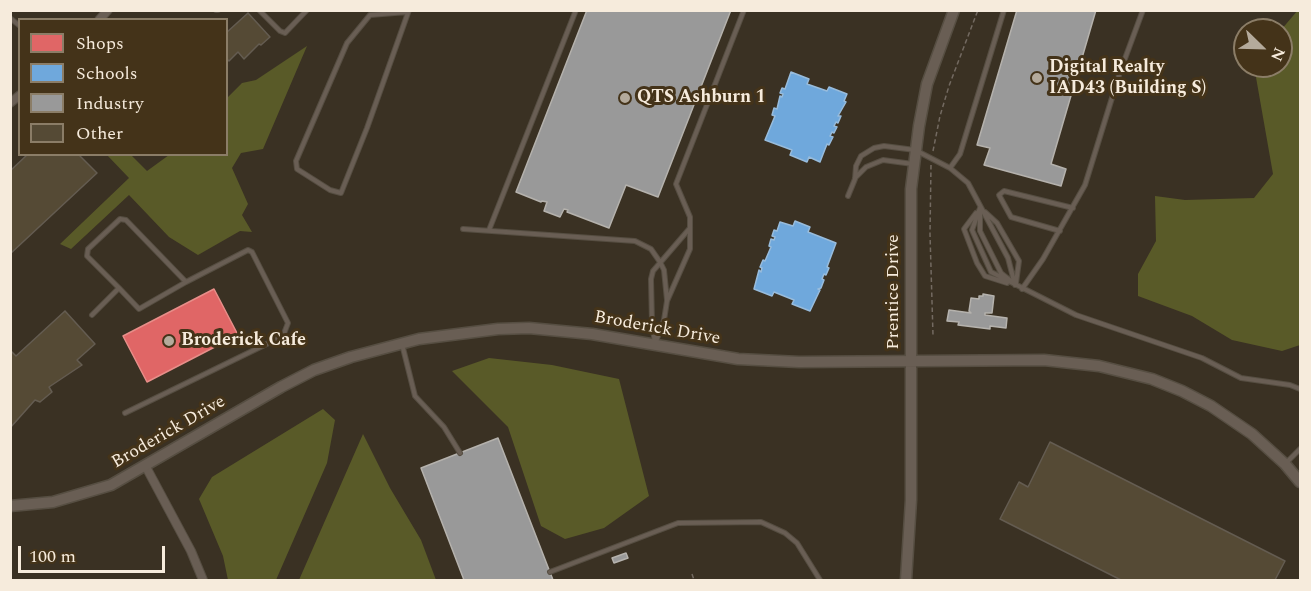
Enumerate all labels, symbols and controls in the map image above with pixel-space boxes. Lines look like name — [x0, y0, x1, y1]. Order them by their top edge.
legend — [18, 18, 228, 156]
north arrow — [1233, 18, 1293, 78]
text: Shops — [76, 30, 124, 57]
text: N — [1264, 44, 1291, 65]
place label: Digital Realty IAD43 (Building S) — [1049, 57, 1206, 100]
text: Schools — [76, 60, 138, 87]
marker: Digital Realty IAD43 (Building S) — [1030, 71, 1044, 85]
place label: QTS Ashburn 1 — [637, 87, 766, 109]
text: Industry — [76, 90, 144, 117]
marker: QTS Ashburn 1 — [618, 91, 632, 105]
text: Other — [76, 120, 123, 147]
street label: Prentice Drive — [883, 234, 905, 350]
street label: Broderick Drive — [592, 307, 722, 351]
place label: Broderick Cafe — [181, 330, 306, 352]
marker: Broderick Cafe — [162, 334, 176, 348]
street label: Broderick Drive — [108, 392, 230, 474]
scale bar — [21, 534, 168, 572]
text: 100 m — [29, 543, 76, 570]

